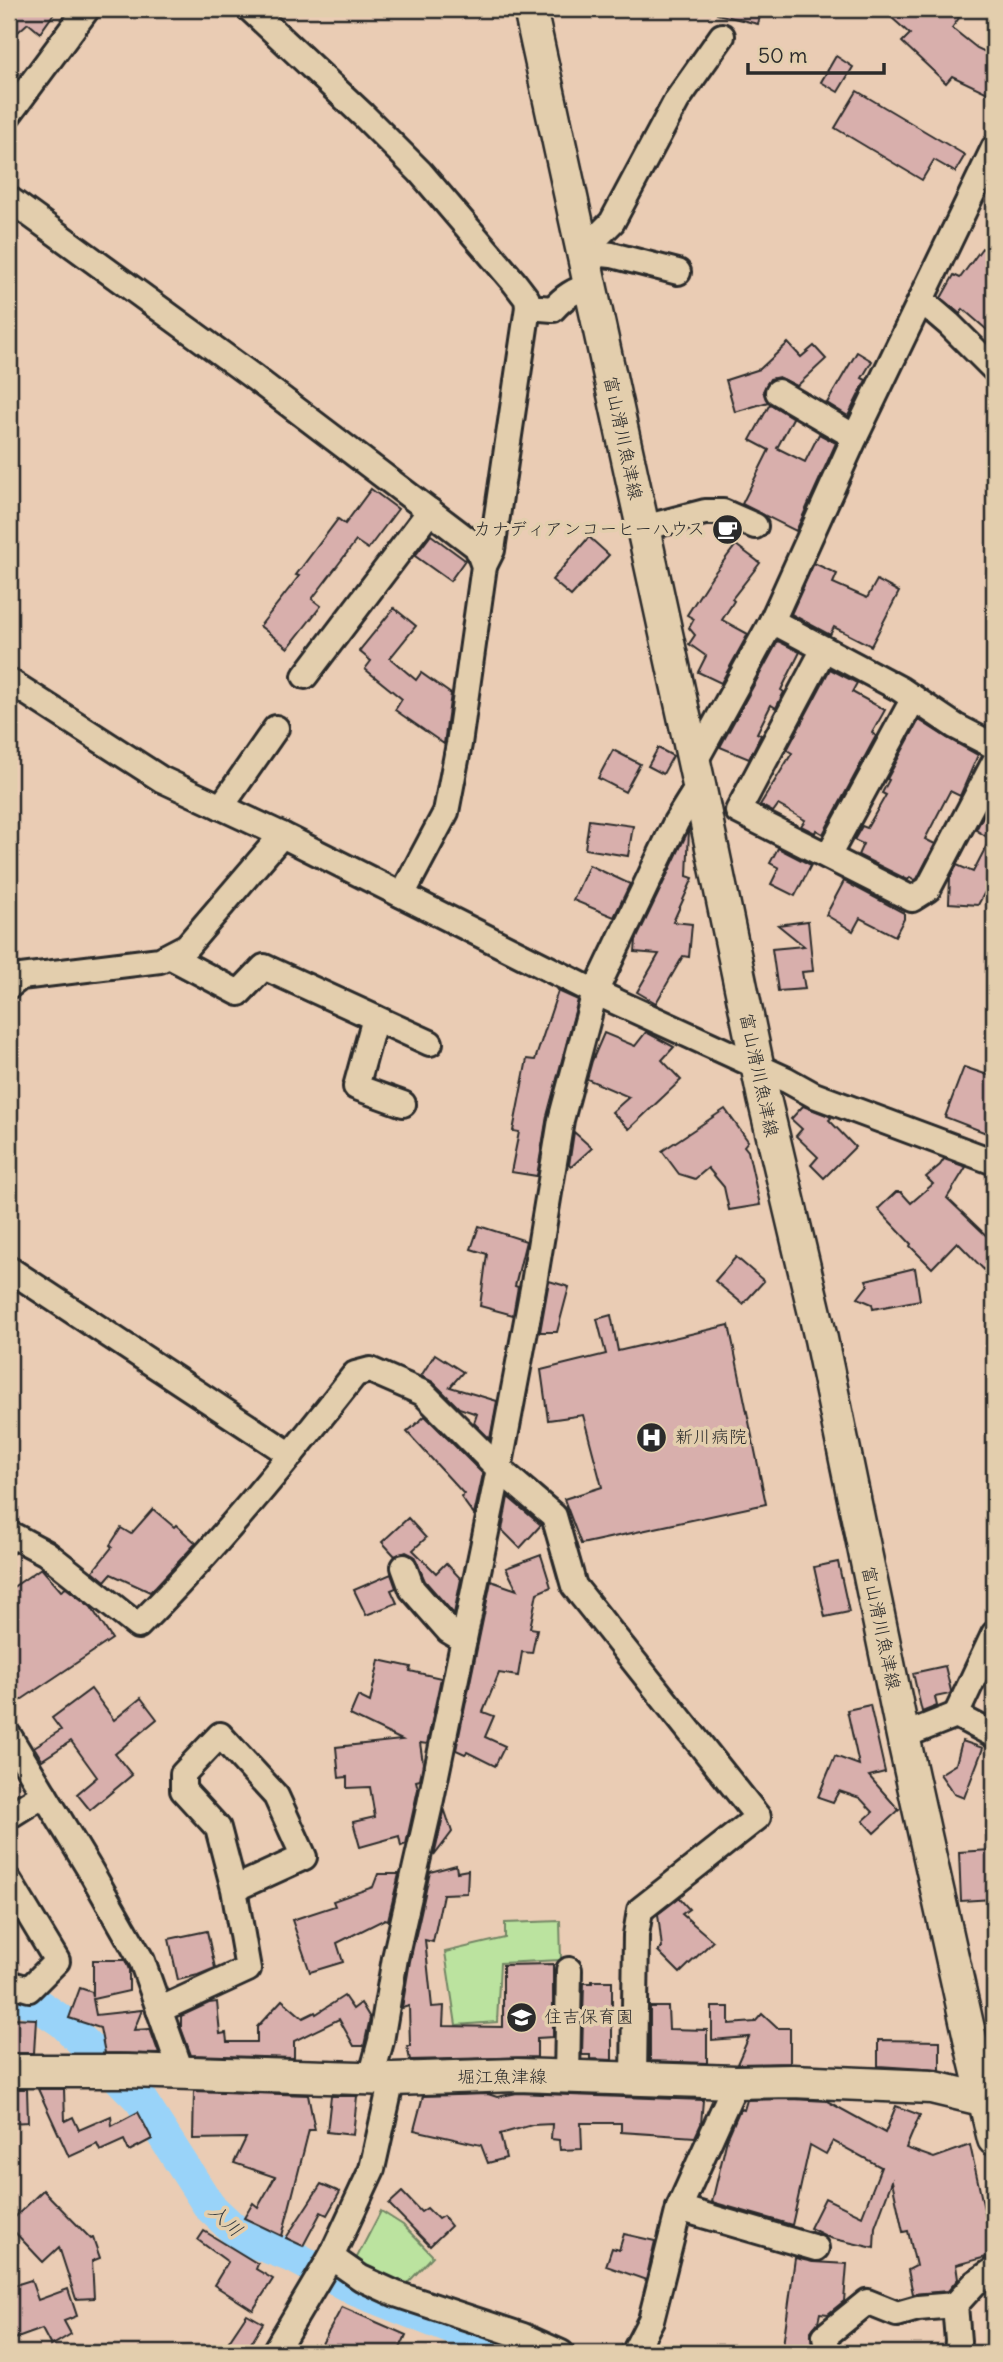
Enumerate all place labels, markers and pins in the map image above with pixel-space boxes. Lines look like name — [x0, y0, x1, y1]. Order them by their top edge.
cafe icon: カナディアンコーヒーハウス — [711, 512, 745, 546]
place label: カナディアンコーヒーハウス — [473, 517, 705, 540]
hospital icon: 新川病院 — [635, 1420, 669, 1454]
place label: 新川病院 — [675, 1425, 747, 1448]
school or university icon: 住吉保育園 — [504, 2000, 538, 2034]
place label: 住吉保育園 — [544, 2005, 634, 2028]

